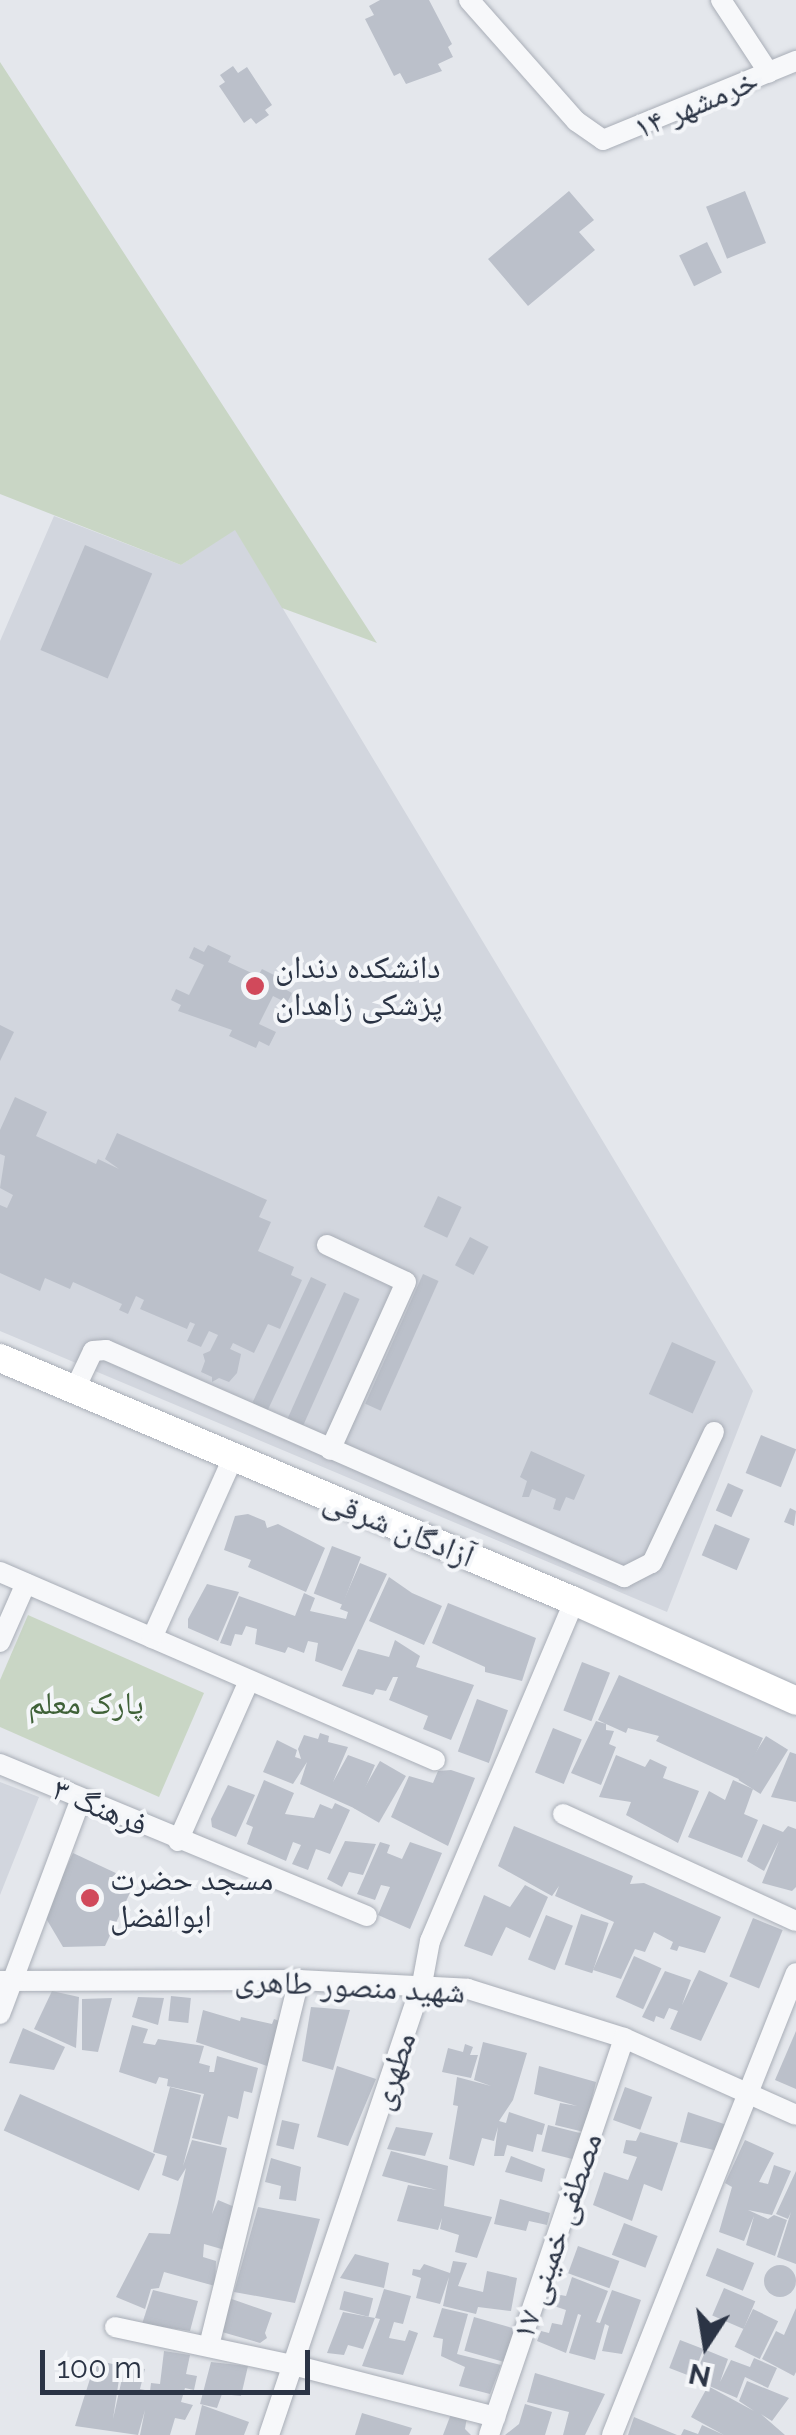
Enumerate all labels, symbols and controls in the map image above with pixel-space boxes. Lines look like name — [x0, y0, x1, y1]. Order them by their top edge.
street label: خرمشهر ۱۴ — [628, 61, 764, 147]
place label: دانشکده دندان پزشکی زاهدان — [275, 949, 443, 1024]
marker: دانشکده دندان پزشکی زاهدان — [244, 975, 266, 997]
street label: آزادگان شرقی — [318, 1481, 480, 1575]
park label: پارک معلم — [28, 1684, 144, 1722]
street label: فرهنگ ۳ — [47, 1770, 153, 1844]
place label: مسجد حضرت ابوالفضل — [110, 1861, 273, 1936]
marker: مسجد حضرت ابوالفضل — [79, 1887, 101, 1909]
street label: شهید منصور طاهری — [234, 1961, 466, 2011]
street label: مطهری — [362, 2027, 424, 2115]
street label: مصطفی خمینی ۱۷ — [504, 2128, 610, 2344]
north arrow — [656, 2295, 756, 2395]
scale bar — [45, 2330, 315, 2392]
text: 100 m — [57, 2350, 142, 2385]
text: N — [686, 2356, 714, 2393]

